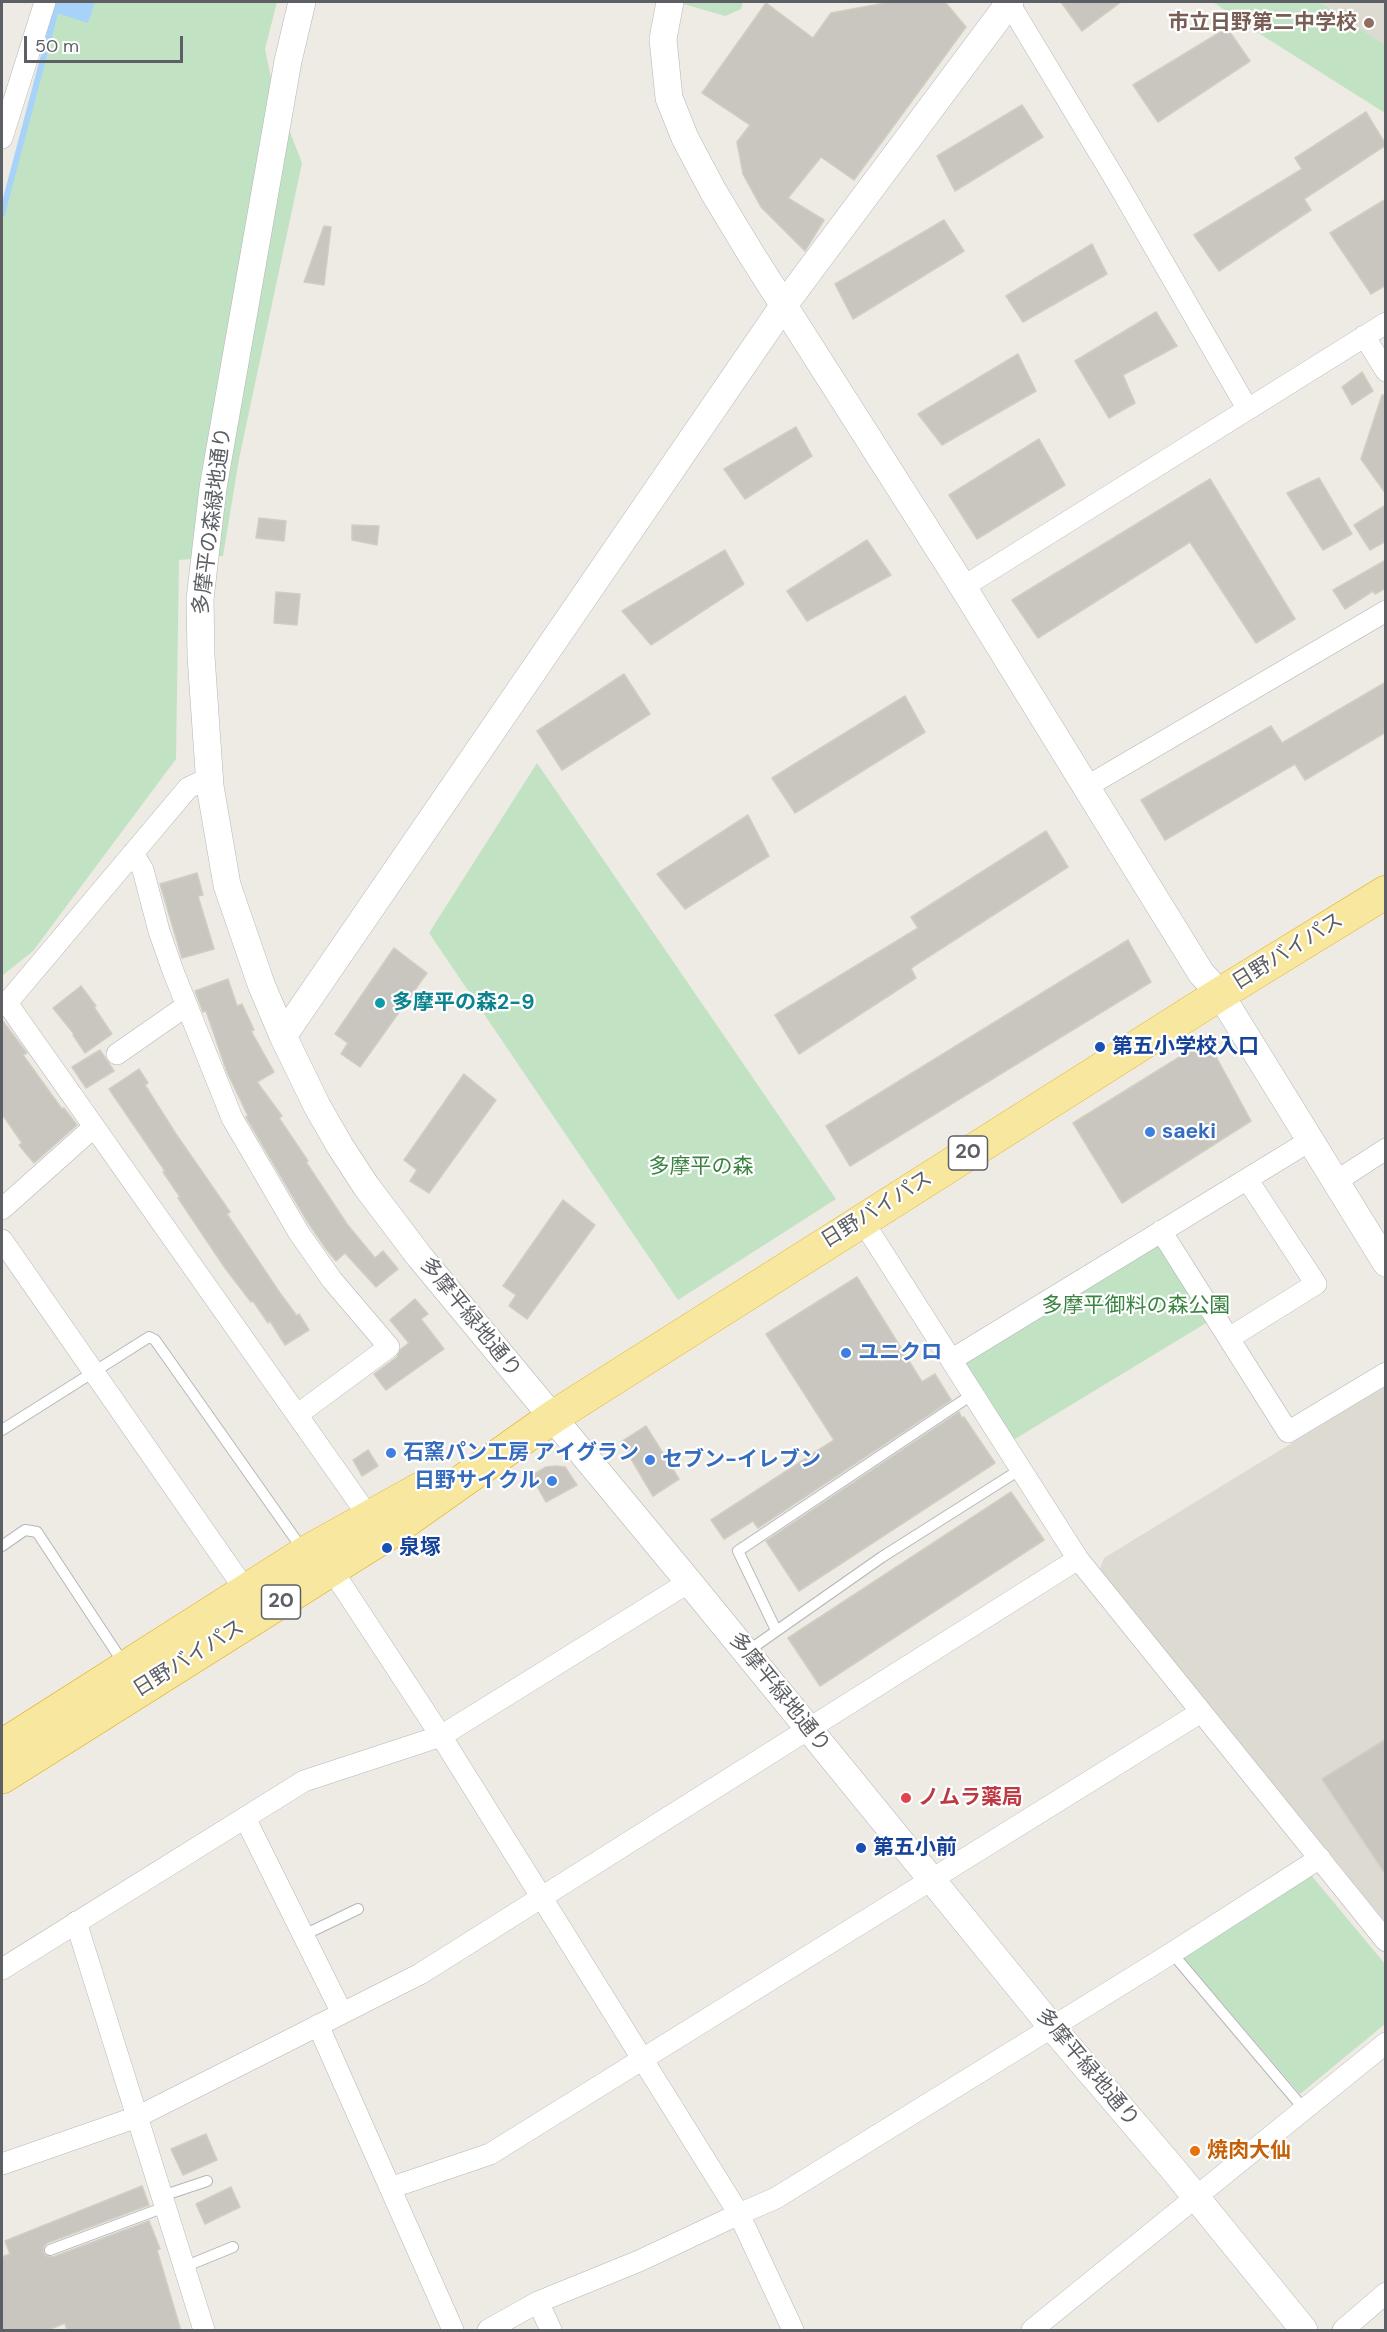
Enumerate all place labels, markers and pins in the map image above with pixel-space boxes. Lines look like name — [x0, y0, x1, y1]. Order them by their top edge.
place label: 市立日野第二中学校 — [1168, 10, 1357, 36]
marker: 市立日野第二中学校 — [1362, 16, 1376, 30]
place label: 多摩平の森2-9 — [392, 990, 535, 1016]
marker: 多摩平の森2-9 — [373, 996, 387, 1010]
place label: 第五小学校入口 — [1112, 1034, 1259, 1060]
marker: 第五小学校入口 — [1093, 1040, 1107, 1054]
place label: saeki — [1162, 1119, 1216, 1145]
marker: saeki — [1143, 1125, 1157, 1139]
place label: ユニクロ — [858, 1340, 942, 1366]
marker: ユニクロ — [839, 1346, 853, 1360]
place label: 石窯パン工房 アイグラン — [403, 1440, 639, 1466]
marker: 石窯パン工房 アイグラン — [384, 1446, 398, 1460]
place label: セブン-イレブン — [662, 1447, 821, 1473]
marker: セブン-イレブン — [643, 1453, 657, 1467]
place label: 日野サイクル — [414, 1468, 540, 1494]
marker: 日野サイクル — [545, 1474, 559, 1488]
place label: 泉塚 — [399, 1535, 441, 1561]
marker: 泉塚 — [380, 1541, 394, 1555]
place label: ノムラ薬局 — [918, 1785, 1023, 1811]
marker: ノムラ薬局 — [899, 1791, 913, 1805]
place label: 第五小前 — [873, 1835, 957, 1861]
marker: 第五小前 — [854, 1841, 868, 1855]
place label: 焼肉大仙 — [1207, 2138, 1291, 2164]
marker: 焼肉大仙 — [1188, 2144, 1202, 2158]

